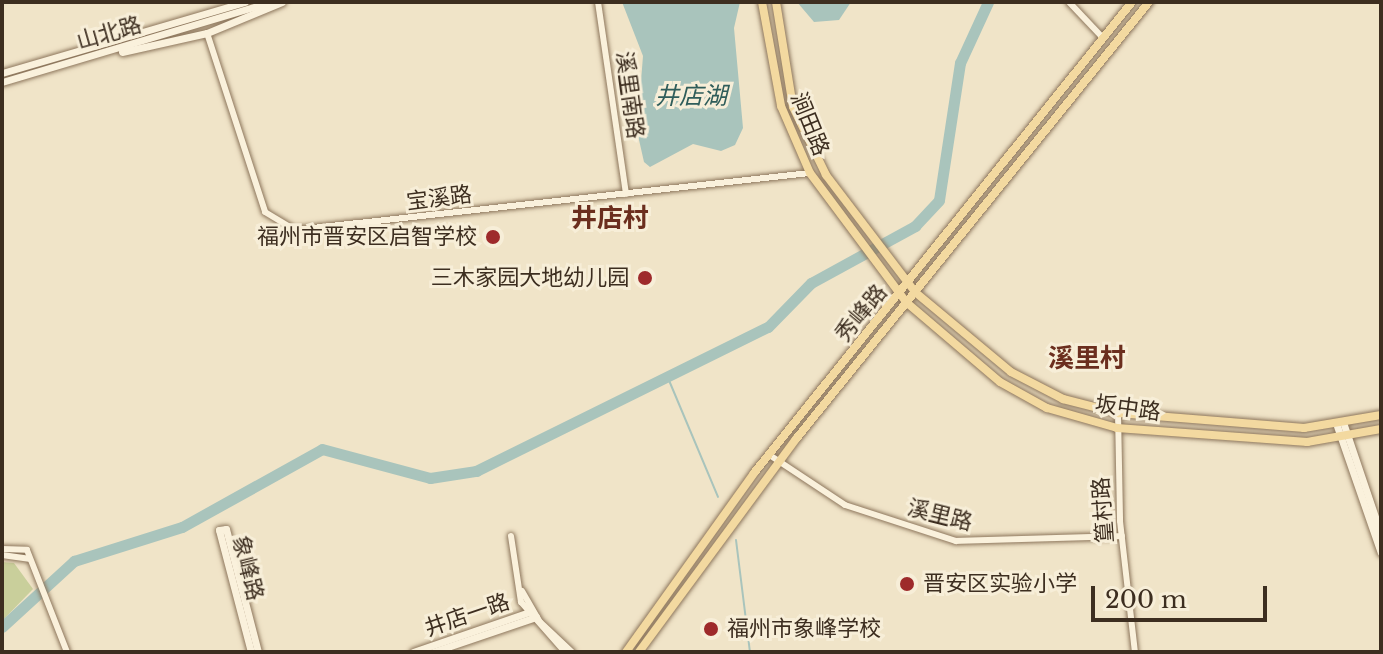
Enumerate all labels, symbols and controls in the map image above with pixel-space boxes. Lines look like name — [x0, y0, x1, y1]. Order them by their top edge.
street label: 山北路 — [74, 11, 144, 55]
street label: 溪里南路 — [611, 50, 649, 140]
water label: 井店湖 — [655, 82, 727, 110]
street label: 涧田路 — [785, 88, 835, 160]
street label: 宝溪路 — [405, 181, 473, 215]
district label: 井店村 — [571, 203, 649, 235]
place label: 福州市晋安区启智学校 — [257, 224, 477, 250]
marker: 福州市晋安区启智学校 — [484, 228, 502, 246]
place label: 三木家园大地幼儿园 — [431, 265, 629, 291]
marker: 三木家园大地幼儿园 — [636, 269, 654, 287]
street label: 秀峰路 — [830, 279, 892, 347]
district label: 溪里村 — [1048, 343, 1126, 375]
street label: 坂中路 — [1093, 390, 1163, 426]
street label: 篁村路 — [1088, 476, 1118, 544]
street label: 溪里路 — [905, 494, 975, 536]
street label: 象峰路 — [227, 533, 269, 603]
scale bar — [1095, 570, 1271, 620]
place label: 晋安区实验小学 — [923, 571, 1077, 597]
marker: 晋安区实验小学 — [898, 575, 916, 593]
text: 200 m — [1105, 585, 1187, 614]
street label: 井店一路 — [421, 588, 513, 642]
place label: 福州市象峰学校 — [727, 616, 881, 642]
marker: 福州市象峰学校 — [702, 620, 720, 638]

